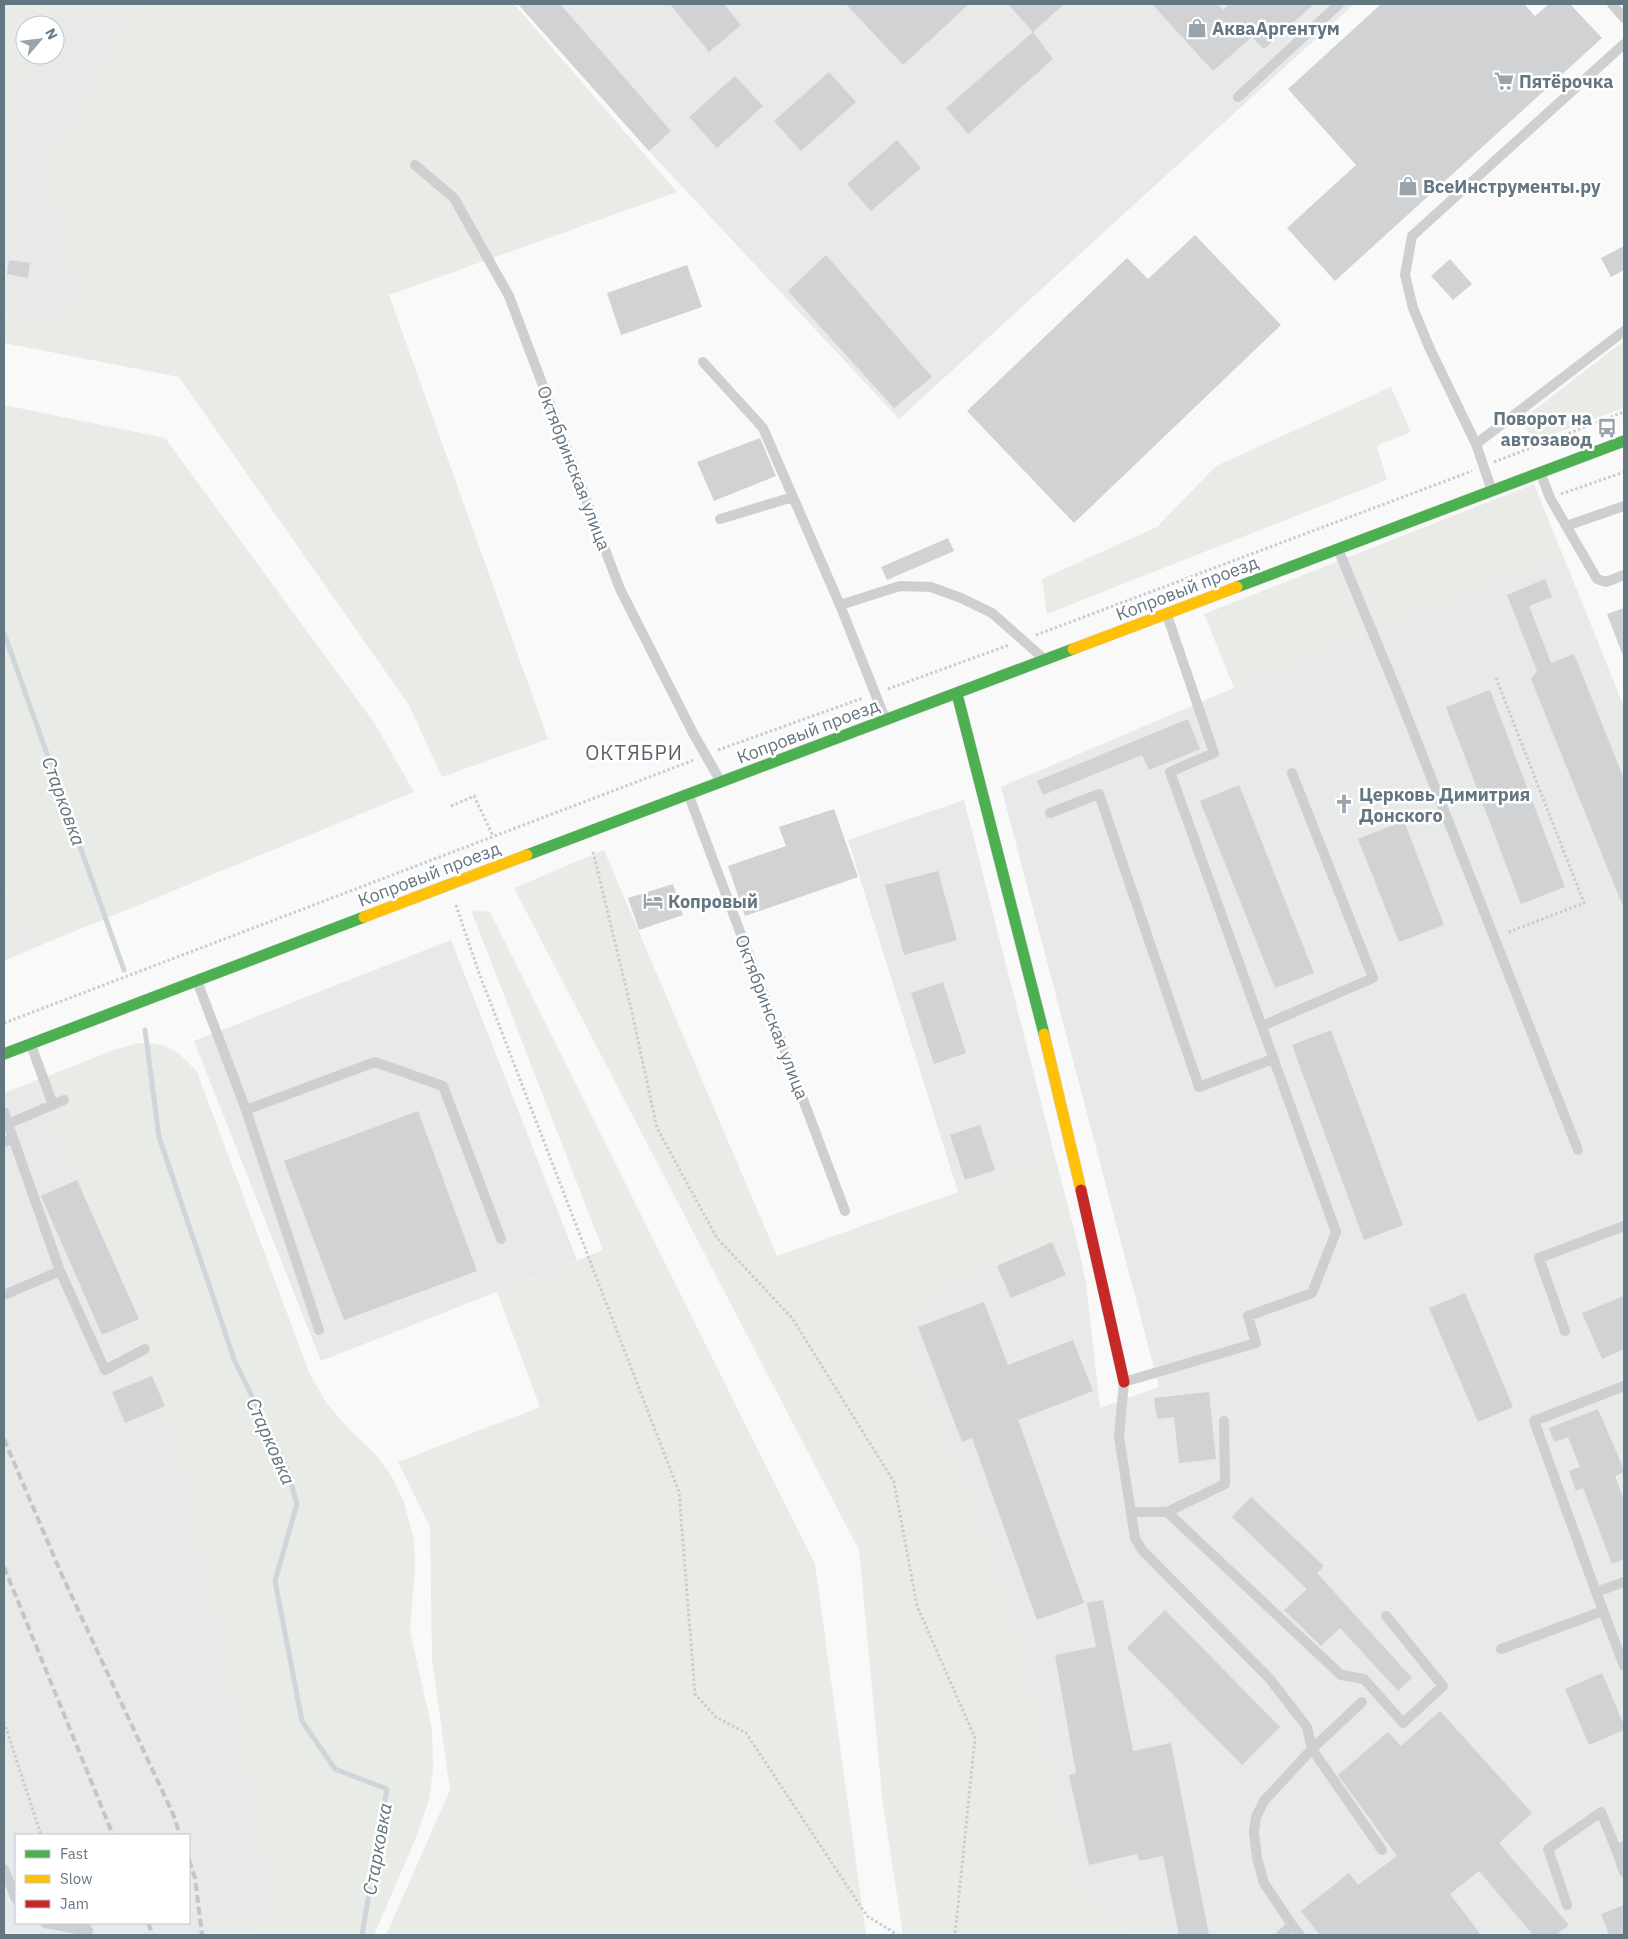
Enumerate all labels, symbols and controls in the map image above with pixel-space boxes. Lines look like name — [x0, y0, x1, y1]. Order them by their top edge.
north arrow — [15, 15, 65, 65]
shop icon: АкваАргентум — [1186, 17, 1208, 39]
place label: АкваАргентум — [1212, 17, 1340, 40]
text: N — [41, 25, 62, 43]
supermarket icon: Пятёрочка — [1493, 70, 1515, 92]
place label: Пятёрочка — [1519, 70, 1613, 93]
shop icon: ВсеИнструменты.ру — [1397, 175, 1419, 197]
place label: ВсеИнструменты.ру — [1423, 175, 1601, 198]
street label: Октябринская улица — [532, 382, 616, 554]
place label: Поворот на автозавод — [1493, 407, 1592, 451]
bus stop icon: Поворот на автозавод — [1596, 417, 1618, 439]
street label: Копровый проезд — [1112, 550, 1262, 626]
street label: Копровый проезд — [733, 693, 883, 769]
district label: ОКТЯБРИ — [585, 739, 683, 766]
water label: Старковка — [37, 753, 91, 849]
place label: Церковь Димитрия Донского — [1359, 783, 1530, 827]
church icon: Церковь Димитрия Донского — [1333, 793, 1355, 815]
street label: Копровый проезд — [354, 836, 504, 912]
hotel icon: Копровый — [642, 890, 664, 912]
place label: Копровый — [668, 890, 758, 913]
street label: Октябринская улица — [730, 931, 814, 1103]
water label: Старковка — [241, 1394, 301, 1488]
water label: Старковка — [357, 1801, 397, 1897]
legend — [15, 1834, 190, 1924]
text: Fast — [60, 1844, 88, 1863]
text: Slow — [60, 1869, 93, 1888]
text: Jam — [60, 1894, 89, 1913]

